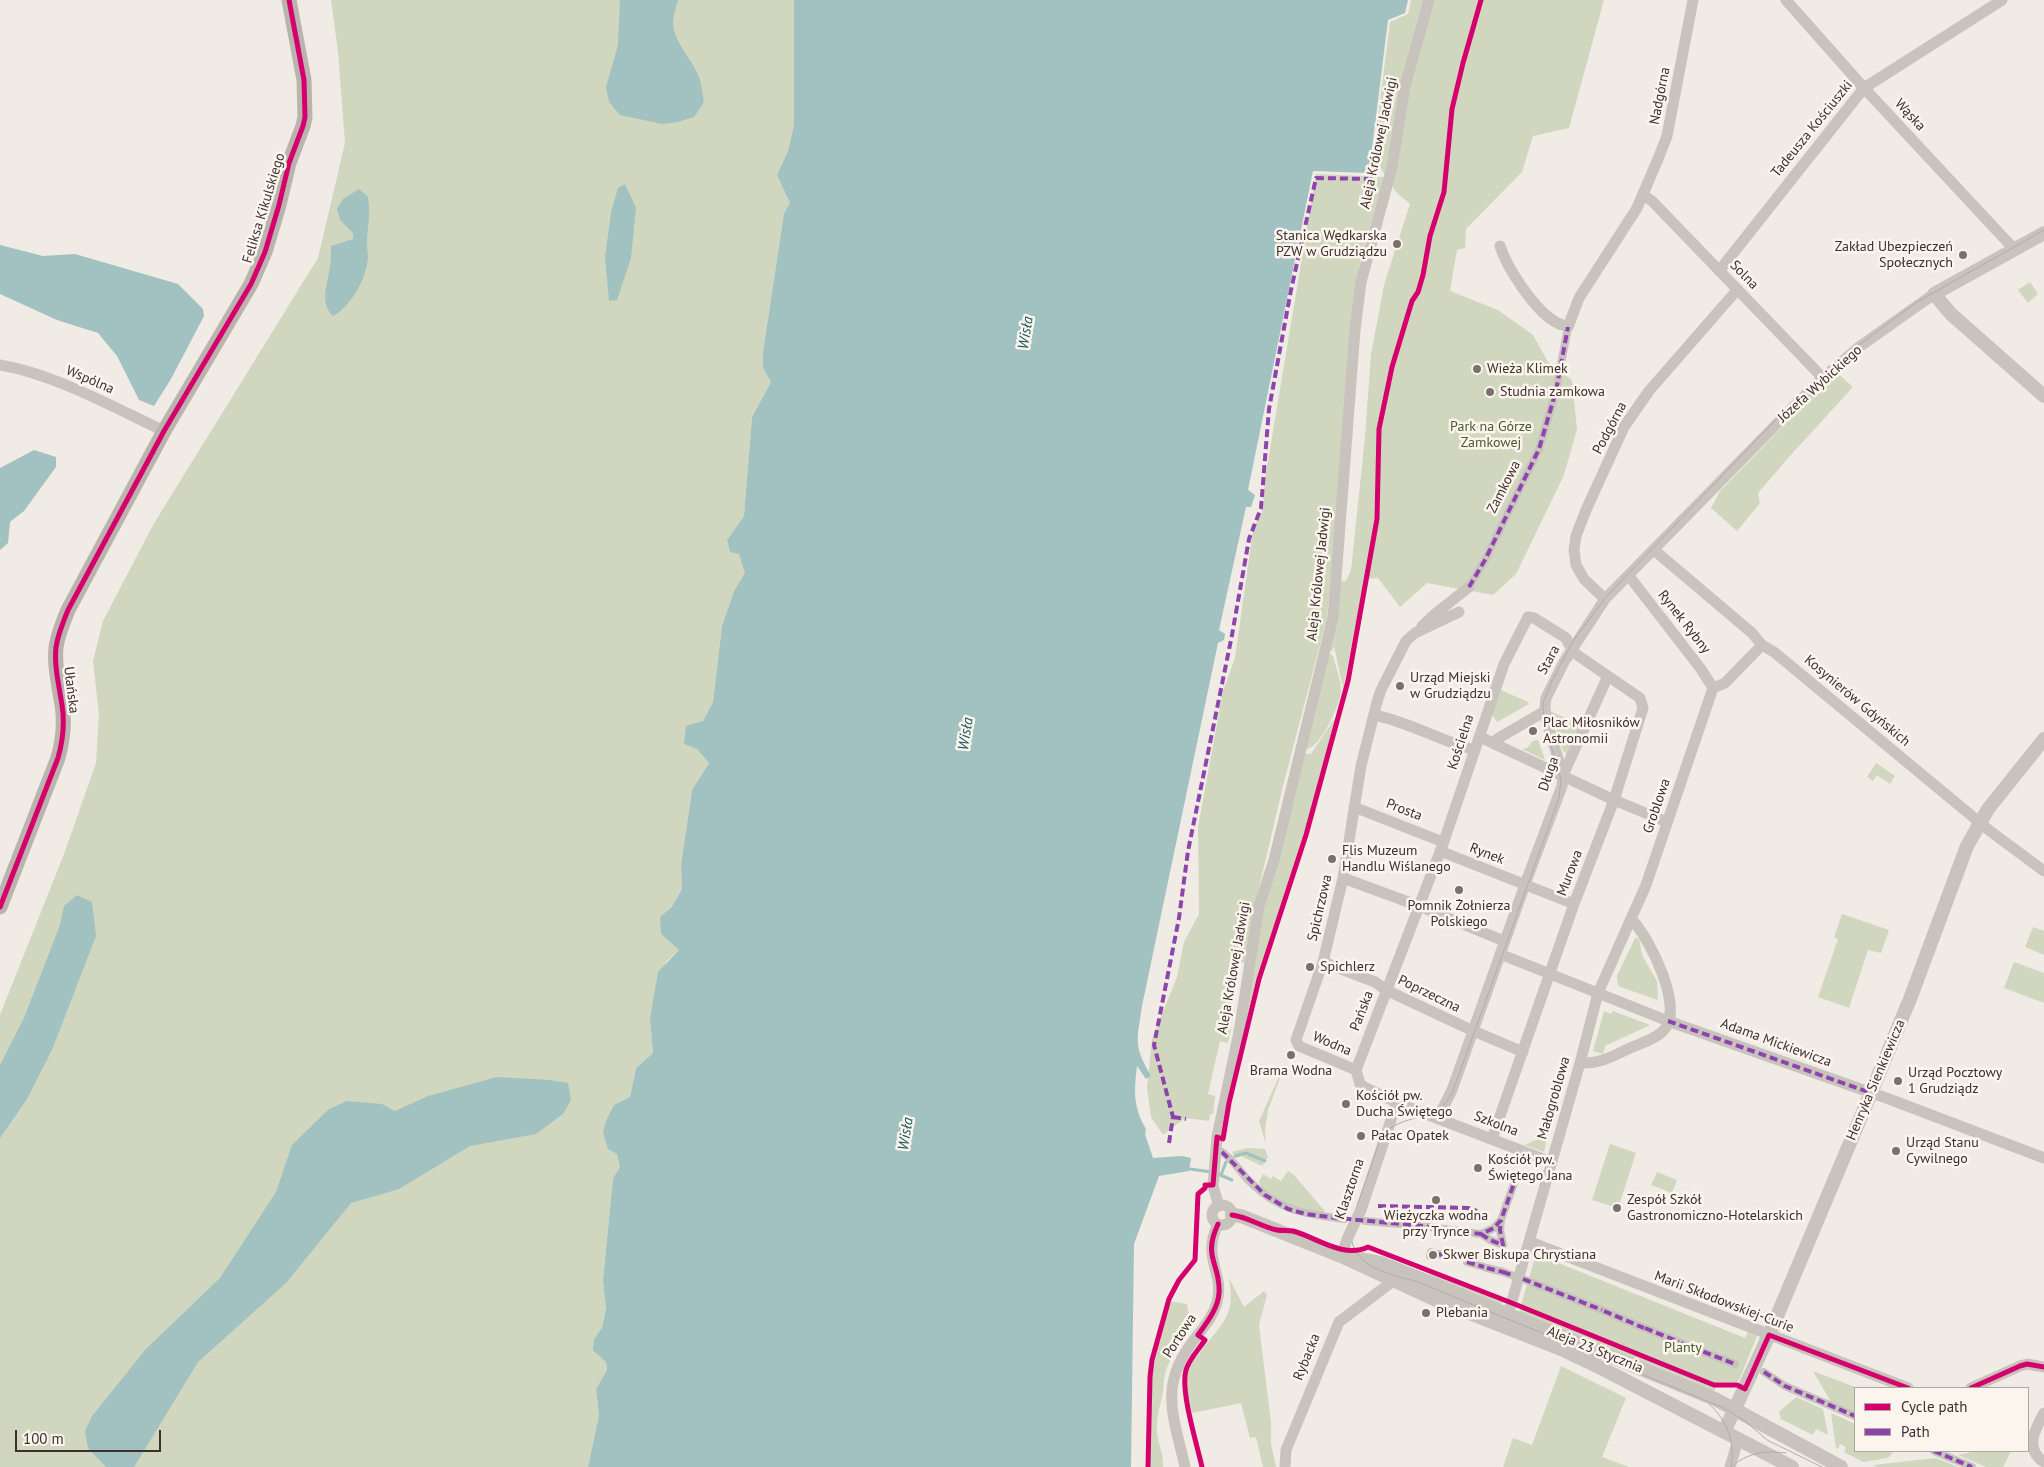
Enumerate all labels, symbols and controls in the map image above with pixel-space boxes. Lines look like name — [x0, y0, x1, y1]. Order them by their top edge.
street label: Nadgórna — [1646, 66, 1674, 126]
street label: Aleja Królowej Jadwigi — [1357, 76, 1401, 210]
street label: Tadeusza Kościuszki — [1768, 77, 1856, 181]
street label: Wąska — [1891, 96, 1929, 134]
street label: Feliksa Kikulskiego — [239, 151, 289, 265]
place label: Stanica Wędkarska PZW w Grudziądzu — [1276, 228, 1387, 260]
marker: Stanica Wędkarska PZW w Grudziądzu — [1391, 238, 1403, 250]
place label: Zakład Ubezpieczeń Społecznych — [1835, 239, 1953, 272]
marker: Zakład Ubezpieczeń Społecznych — [1957, 249, 1969, 261]
street label: Solna — [1726, 257, 1762, 293]
water label: Wisła — [1015, 315, 1037, 351]
street label: Józefa Wybickiego — [1774, 342, 1866, 426]
place label: Wieża Klimek — [1487, 361, 1568, 377]
street label: Wspólna — [63, 362, 117, 398]
marker: Wieża Klimek — [1471, 363, 1483, 375]
place label: Studnia zamkowa — [1500, 384, 1605, 400]
marker: Studnia zamkowa — [1484, 386, 1496, 398]
street label: Podgórna — [1589, 399, 1631, 457]
park label: Park na Górze Zamkowej — [1450, 419, 1532, 452]
street label: Zamkowa — [1484, 458, 1524, 516]
street label: Aleja Królowej Jadwigi — [1304, 506, 1334, 642]
street label: Rynek Rybny — [1654, 587, 1714, 657]
street label: Stara — [1534, 642, 1564, 678]
street label: Kosynierów Gdyńskich — [1801, 652, 1913, 750]
street label: Ułańska — [60, 665, 82, 715]
place label: Urząd Miejski w Grudziądzu — [1410, 670, 1491, 702]
marker: Urząd Miejski w Grudziądzu — [1394, 680, 1406, 692]
street label: Kościelna — [1444, 712, 1478, 772]
place label: Plac Miłosników Astronomii — [1543, 715, 1640, 748]
water label: Wisła — [955, 716, 977, 752]
marker: Plac Miłosników Astronomii — [1527, 725, 1539, 737]
street label: Długa — [1535, 755, 1563, 793]
street label: Groblowa — [1640, 776, 1674, 836]
street label: Prosta — [1384, 795, 1424, 825]
street label: Rynek — [1467, 840, 1507, 868]
place label: Flis Muzeum Handlu Wiślanego — [1342, 843, 1451, 876]
street label: Murowa — [1554, 848, 1586, 898]
marker: Flis Muzeum Handlu Wiślanego — [1326, 853, 1338, 865]
street label: Spichrzowa — [1304, 873, 1336, 943]
marker: Pomnik Żołnierza Polskiego — [1453, 884, 1465, 896]
place label: Pomnik Żołnierza Polskiego — [1407, 898, 1511, 930]
street label: Aleja Królowej Jadwigi — [1214, 900, 1254, 1036]
place label: Spichlerz — [1320, 959, 1375, 975]
marker: Spichlerz — [1304, 961, 1316, 973]
street label: Poprzeczna — [1395, 972, 1463, 1016]
street label: Pańska — [1347, 989, 1377, 1033]
street label: Adama Mickiewicza — [1718, 1015, 1834, 1071]
street label: Henryka Sienkiewicza — [1843, 1017, 1909, 1143]
street label: Wodna — [1310, 1028, 1354, 1060]
marker: Brama Wodna — [1285, 1049, 1297, 1061]
street label: Małogroblowa — [1534, 1055, 1574, 1141]
place label: Brama Wodna — [1250, 1063, 1332, 1079]
place label: Urząd Pocztowy 1 Grudziądz — [1908, 1065, 2002, 1098]
marker: Urząd Pocztowy 1 Grudziądz — [1892, 1075, 1904, 1087]
place label: Kościół pw. Ducha Świętego — [1356, 1088, 1453, 1120]
marker: Kościół pw. Ducha Świętego — [1340, 1098, 1352, 1110]
street label: Szkolna — [1471, 1108, 1521, 1140]
water label: Wisła — [895, 1116, 917, 1152]
place label: Pałac Opatek — [1371, 1128, 1449, 1144]
marker: Pałac Opatek — [1355, 1130, 1367, 1142]
place label: Urząd Stanu Cywilnego — [1906, 1135, 1979, 1168]
marker: Urząd Stanu Cywilnego — [1890, 1145, 1902, 1157]
place label: Kościół pw. Świętego Jana — [1488, 1152, 1573, 1184]
street label: Klasztorna — [1332, 1156, 1368, 1222]
marker: Kościół pw. Świętego Jana — [1472, 1162, 1484, 1174]
place label: Zespół Szkół Gastronomiczno-Hotelarskich — [1627, 1192, 1803, 1224]
marker: Wieżyczka wodna przy Trynce — [1430, 1194, 1442, 1206]
marker: Zespół Szkół Gastronomiczno-Hotelarskich — [1611, 1202, 1623, 1214]
place label: Wieżyczka wodna przy Trynce — [1384, 1208, 1488, 1240]
place label: Skwer Biskupa Chrystiana — [1443, 1247, 1596, 1263]
marker: Skwer Biskupa Chrystiana — [1427, 1249, 1439, 1261]
street label: Marii Skłodowskiej-Curie — [1652, 1268, 1796, 1336]
place label: Plebania — [1436, 1305, 1488, 1321]
marker: Plebania — [1420, 1307, 1432, 1319]
street label: Portowa — [1160, 1311, 1200, 1361]
street label: Aleja 23 Stycznia — [1545, 1323, 1645, 1377]
street label: Rybacka — [1290, 1331, 1324, 1383]
park label: Planty — [1664, 1340, 1702, 1356]
legend — [1854, 1387, 2029, 1452]
text: Cycle path — [1901, 1397, 1967, 1416]
scale bar — [18, 1420, 164, 1452]
text: Path — [1901, 1422, 1930, 1441]
text: 100 m — [23, 1429, 64, 1448]

